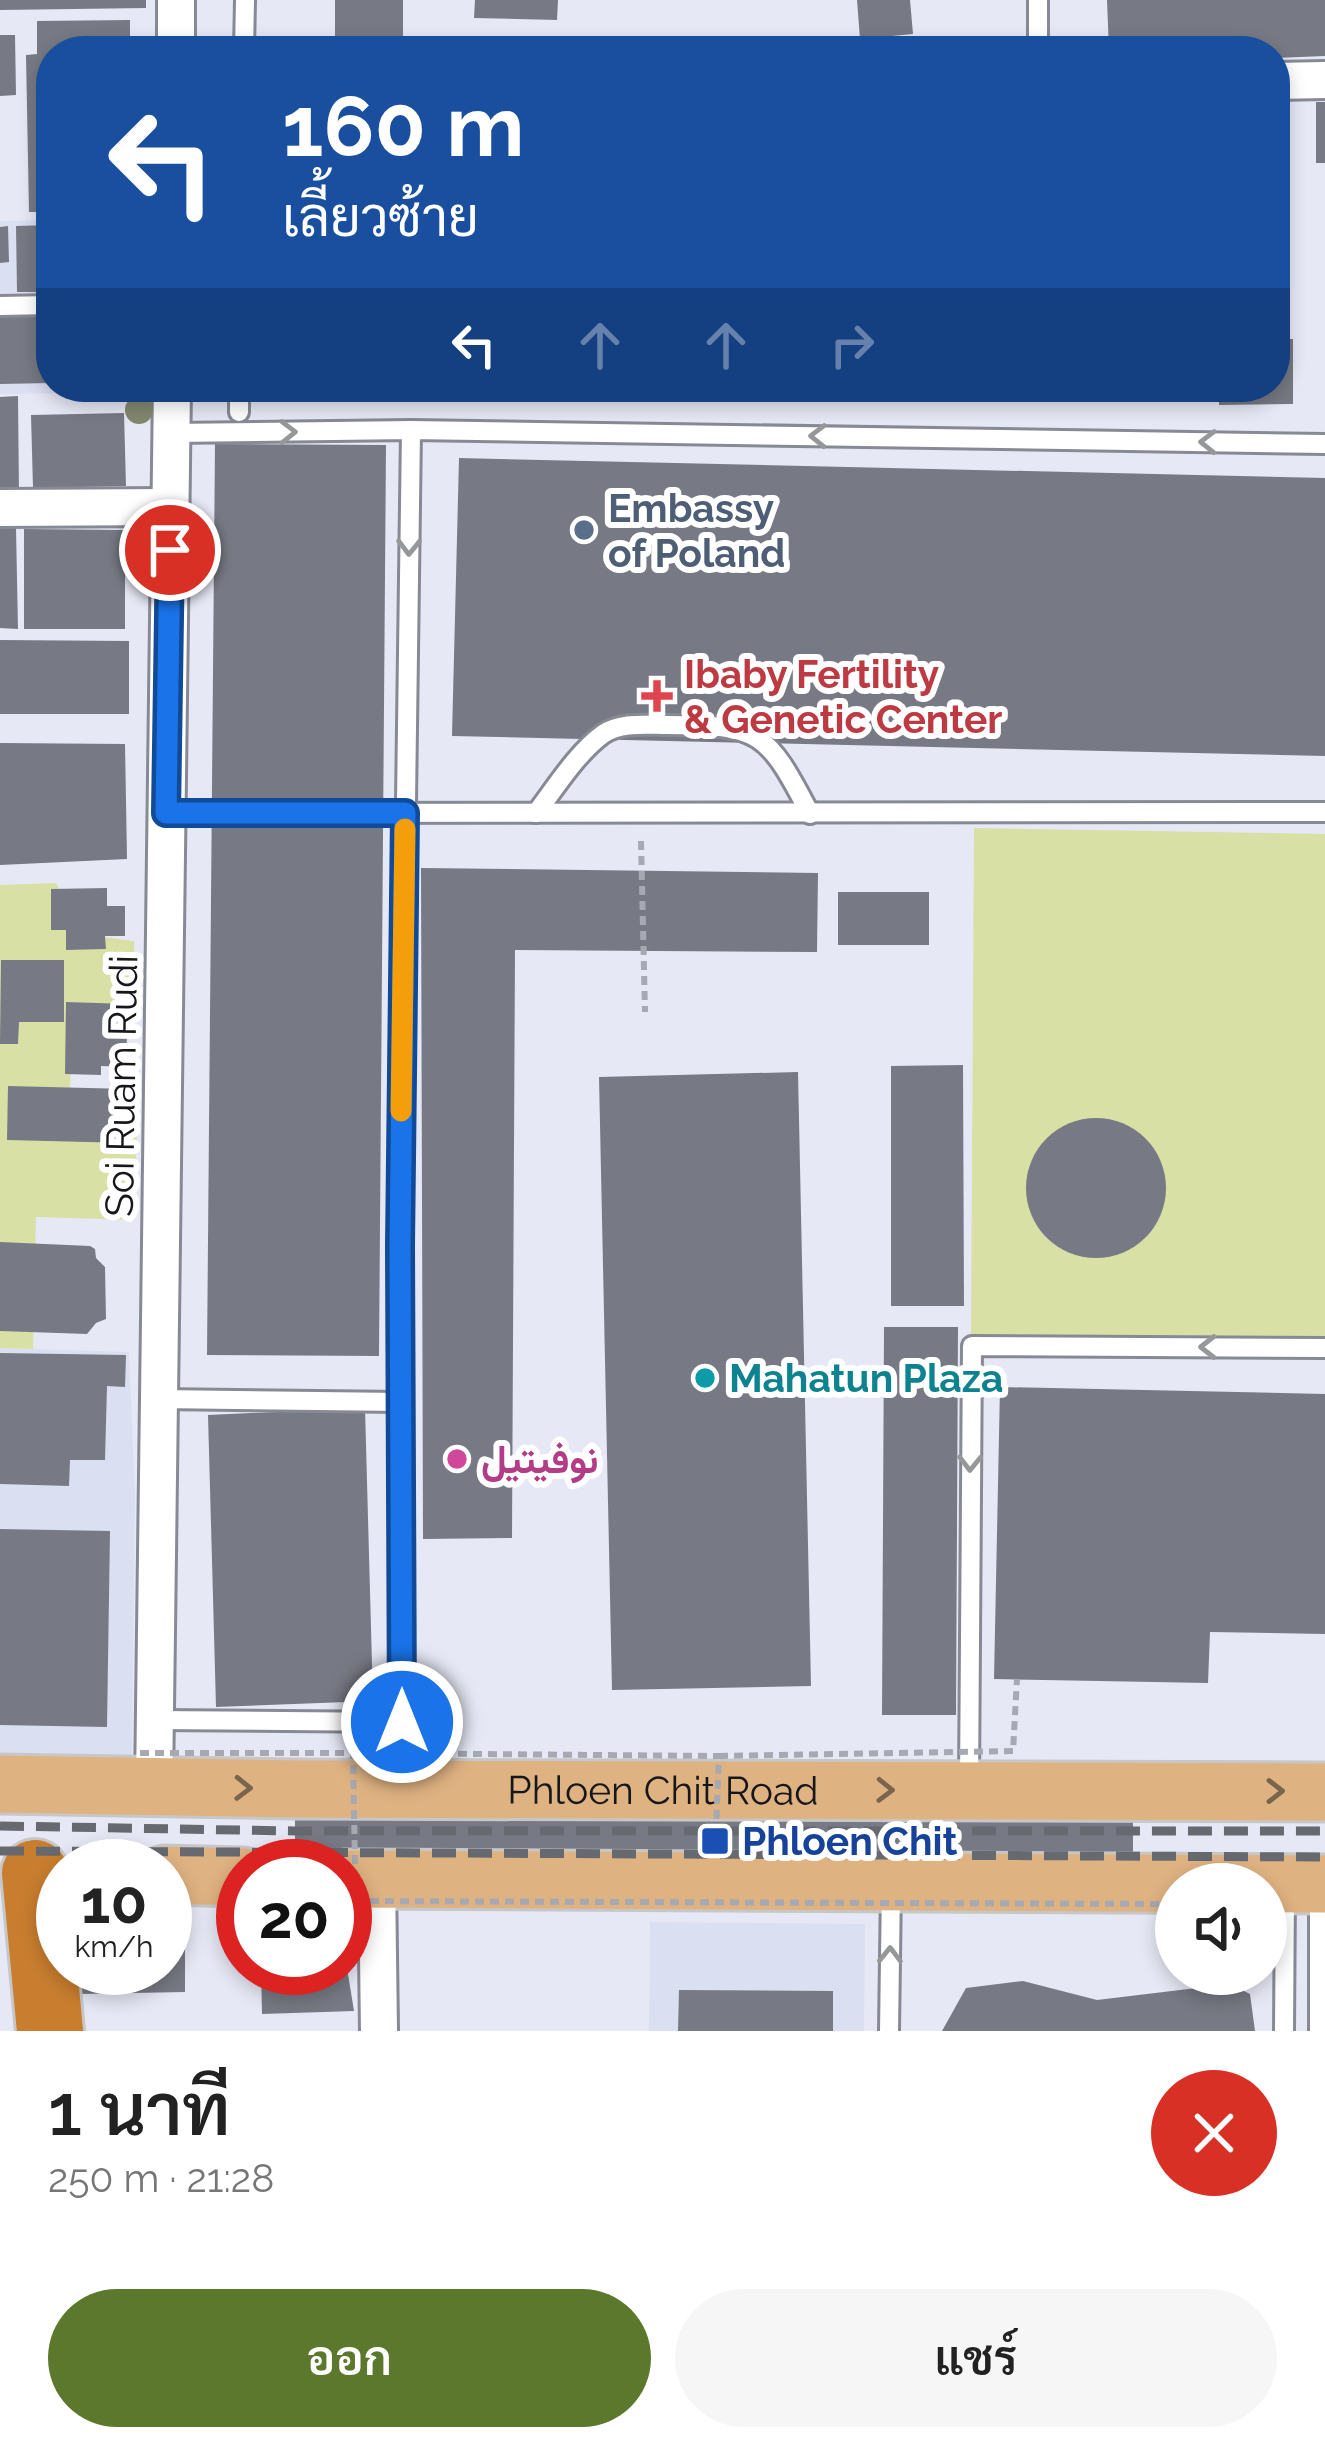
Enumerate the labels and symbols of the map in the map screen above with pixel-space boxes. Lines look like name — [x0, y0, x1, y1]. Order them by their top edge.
one-way arrow — [280, 419, 298, 445]
one-way arrow — [808, 423, 826, 449]
one-way arrow — [1198, 429, 1216, 455]
place label: Embassy of Poland — [608, 485, 785, 576]
pin — [119, 499, 221, 601]
marker: Embassy of Poland — [571, 517, 597, 543]
one-way arrow — [396, 539, 422, 557]
place label: Ibaby Fertility & Genetic Center — [684, 651, 1002, 742]
marker: Ibaby Fertility & Genetic Center — [641, 680, 673, 712]
street label: Soi Ruam Rudi — [96, 955, 146, 1217]
one-way arrow — [1198, 1335, 1217, 1361]
place label: Mahatun Plaza — [729, 1355, 1003, 1401]
marker: Mahatun Plaza — [692, 1365, 718, 1391]
place label: نوفيتيل — [481, 1436, 598, 1484]
marker: نوفيتيل — [444, 1446, 470, 1472]
one-way arrow — [957, 1454, 983, 1473]
position arrow — [339, 1659, 465, 1785]
street label: Phloen Chit Road — [507, 1767, 819, 1814]
one-way arrow — [234, 1775, 253, 1801]
one-way arrow — [877, 1777, 895, 1803]
one-way arrow — [1266, 1778, 1285, 1804]
place label: Phloen Chit — [742, 1818, 957, 1864]
marker: Phloen Chit — [699, 1825, 731, 1857]
speed limit sign: 20 — [216, 1839, 372, 1995]
one-way arrow — [877, 1945, 903, 1963]

